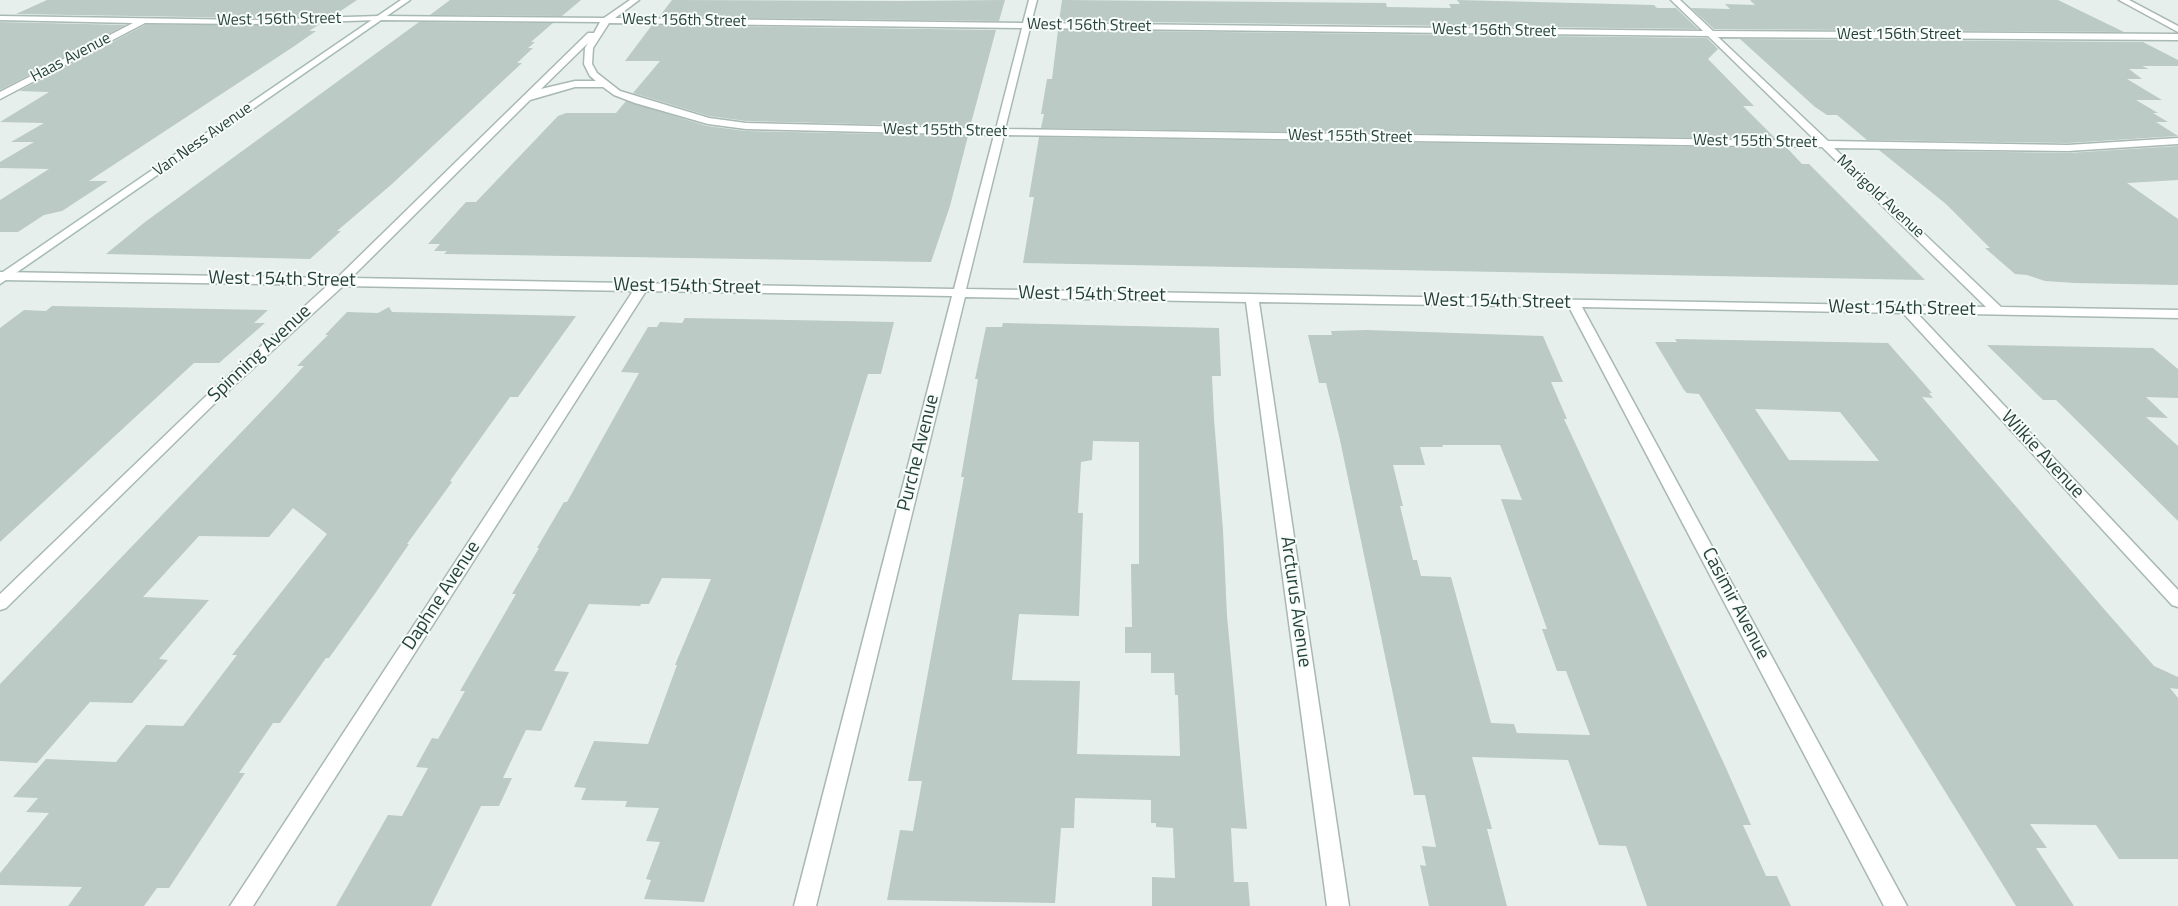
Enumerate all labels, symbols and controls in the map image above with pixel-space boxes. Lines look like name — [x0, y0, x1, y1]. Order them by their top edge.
street label: West 156th Street — [217, 9, 341, 31]
street label: West 156th Street — [622, 10, 746, 32]
street label: West 156th Street — [1027, 15, 1151, 37]
street label: West 156th Street — [1432, 20, 1556, 42]
street label: West 156th Street — [1837, 25, 1961, 45]
street label: Haas Avenue — [28, 29, 114, 87]
street label: Van Ness Avenue — [150, 99, 256, 181]
street label: West 155th Street — [883, 120, 1007, 142]
street label: West 155th Street — [1288, 126, 1412, 148]
street label: West 155th Street — [1693, 131, 1817, 153]
street label: Marigold Avenue — [1832, 151, 1928, 243]
street label: West 154th Street — [208, 267, 356, 293]
street label: West 154th Street — [613, 274, 761, 300]
street label: West 154th Street — [1018, 282, 1166, 308]
street label: West 154th Street — [1423, 289, 1571, 315]
street label: West 154th Street — [1828, 296, 1976, 322]
street label: Spinning Avenue — [204, 300, 316, 408]
street label: Purche Avenue — [893, 392, 945, 514]
street label: Wilkie Avenue — [1996, 406, 2088, 504]
street label: Arcturus Avenue — [1275, 535, 1315, 669]
street label: Daphne Avenue — [398, 537, 486, 655]
street label: Casimir Avenue — [1696, 544, 1774, 664]

